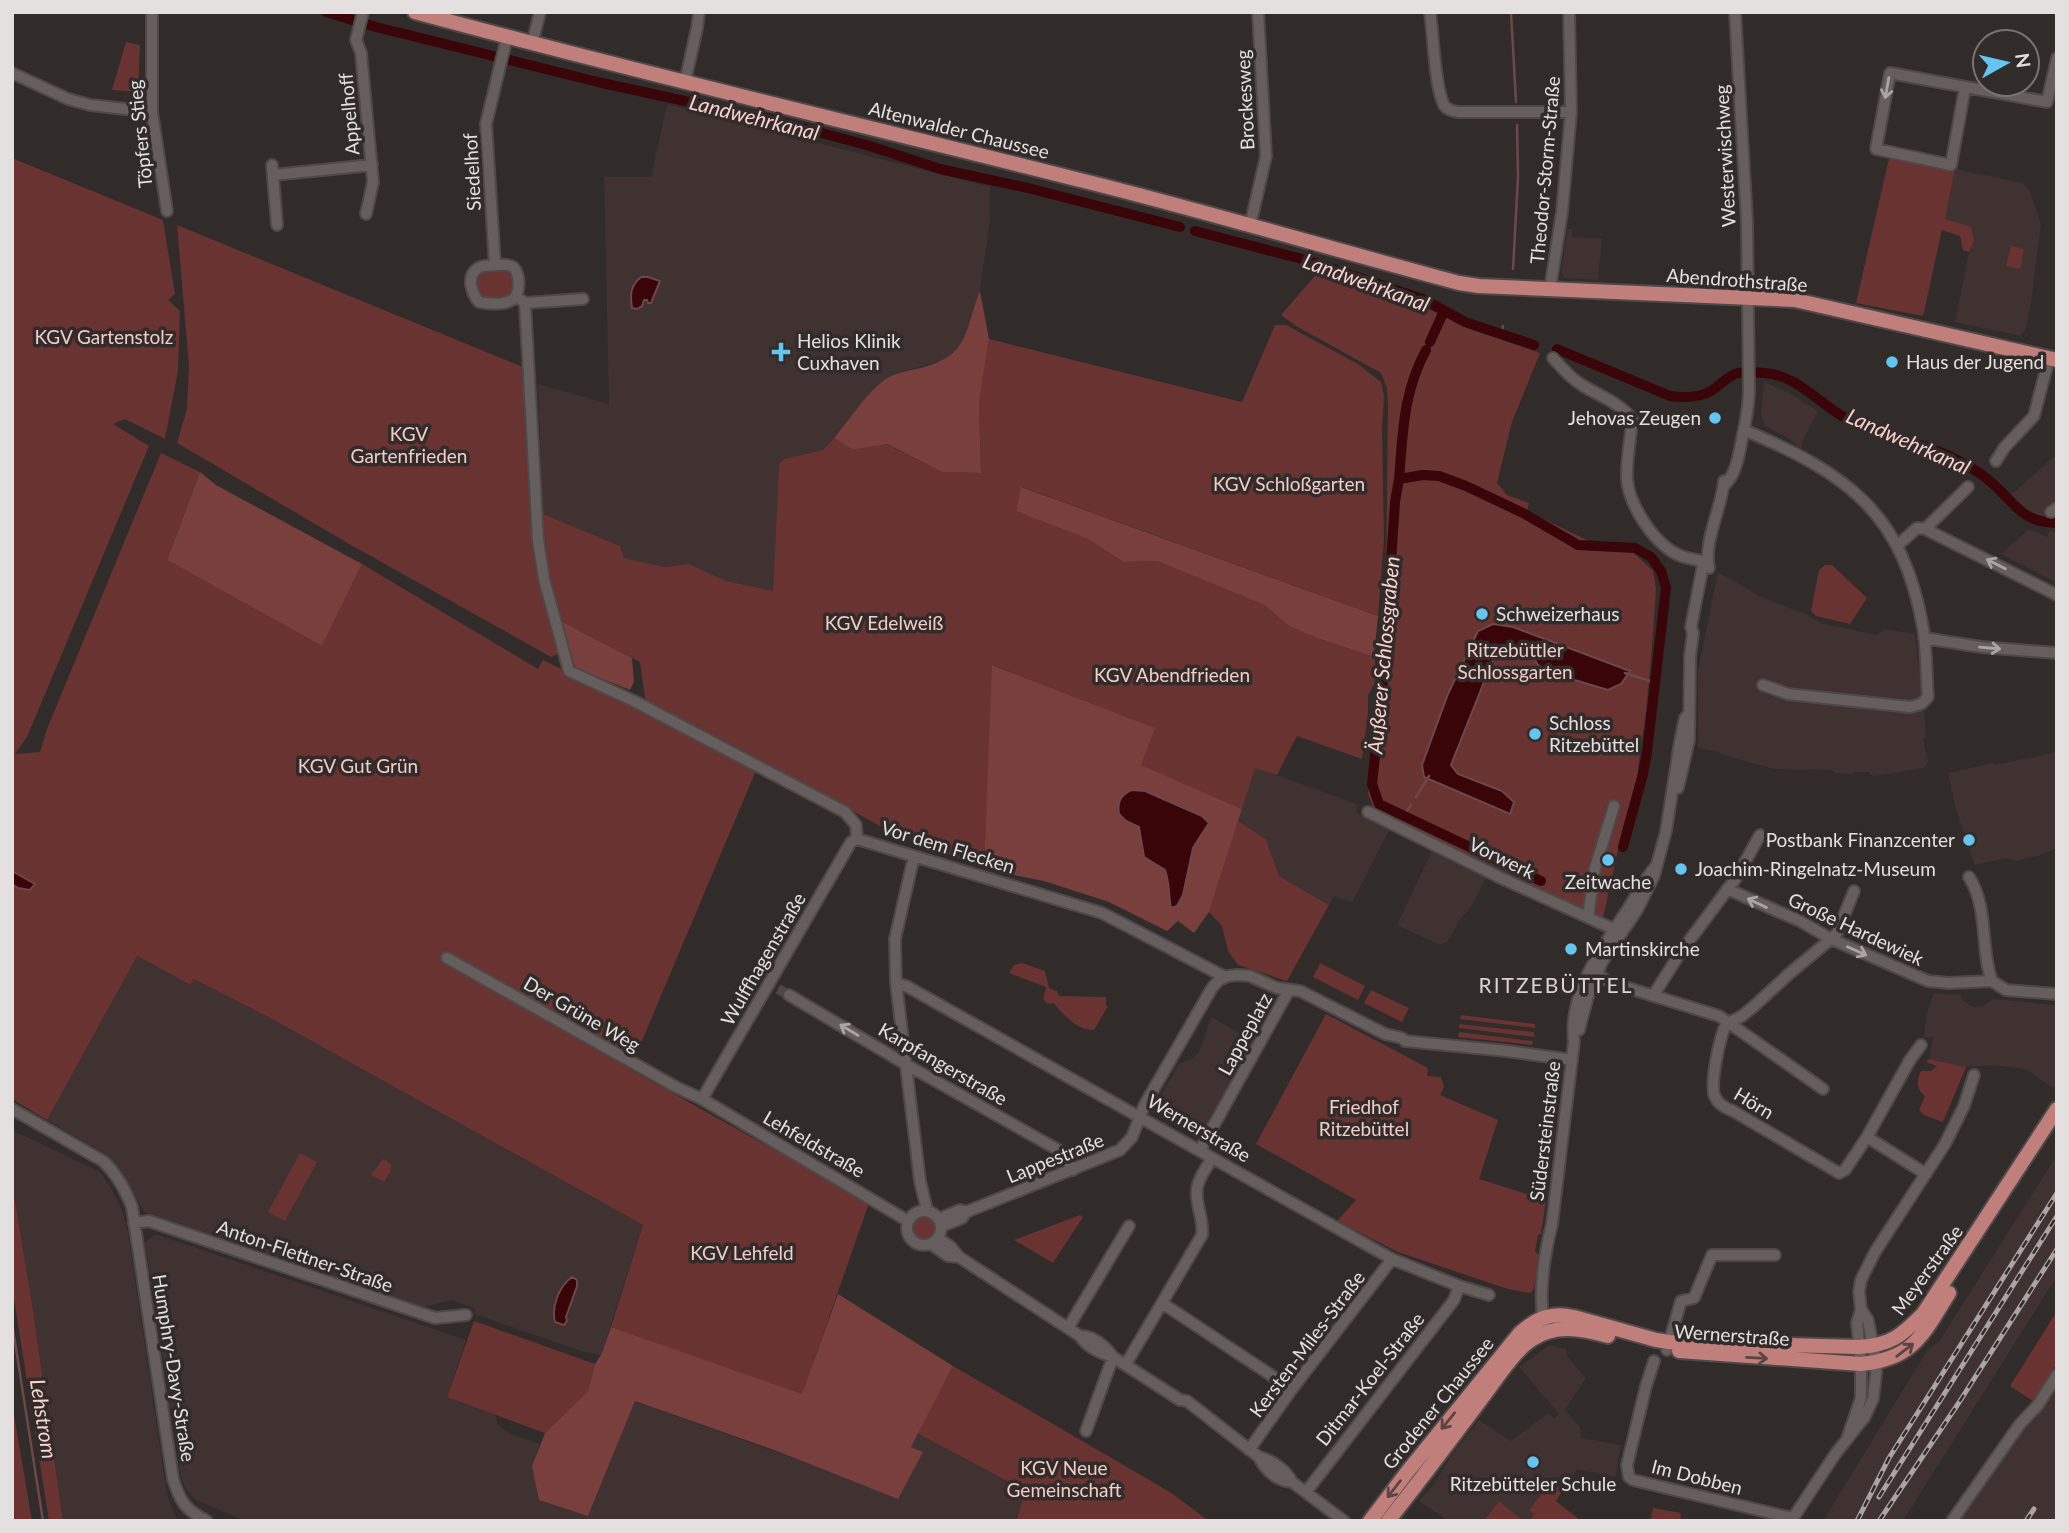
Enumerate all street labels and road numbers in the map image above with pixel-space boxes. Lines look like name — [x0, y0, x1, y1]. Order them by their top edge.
street label: Brockesweg — [1230, 49, 1259, 151]
street label: Appelhoff — [333, 72, 364, 156]
street label: Theodor-Storm-Straße — [1525, 75, 1564, 265]
street label: Töpfers Stieg — [122, 79, 157, 189]
street label: Westerwischweg — [1709, 84, 1740, 228]
street label: Altenwalder Chaussee — [866, 96, 1052, 163]
street label: Siedelhof — [458, 132, 485, 211]
street label: Abendrothstraße — [1666, 263, 1808, 296]
street label: Vor dem Flecken — [878, 815, 1018, 878]
street label: Vorwerk — [1465, 832, 1539, 883]
street label: Große Hardewiek — [1785, 887, 1928, 970]
street label: Wulffhagenstraße — [715, 888, 810, 1029]
street label: Der Grüne Weg — [520, 971, 645, 1056]
street label: Lappeplatz — [1213, 989, 1277, 1079]
street label: Karpfangerstraße — [875, 1017, 1012, 1110]
street label: Südersteinstraße — [1525, 1060, 1564, 1202]
street label: Hörn — [1730, 1082, 1778, 1123]
street label: Wernerstraße — [1144, 1089, 1255, 1166]
street label: Lehfeldstraße — [759, 1105, 869, 1182]
street label: Lappestraße — [1003, 1128, 1107, 1187]
street label: Anton-Flettner-Straße — [214, 1215, 396, 1296]
street label: Meyerstraße — [1886, 1220, 1967, 1319]
street label: Kersten-Miles-Straße — [1244, 1266, 1369, 1421]
street label: Humphry-Davy-Straße — [148, 1272, 201, 1463]
street label: Ditmar-Koel-Straße — [1311, 1308, 1429, 1450]
street label: Wernerstraße — [1674, 1319, 1790, 1350]
street label: Grodener Chaussee — [1377, 1332, 1498, 1473]
street label: Im Dobben — [1649, 1454, 1745, 1499]

